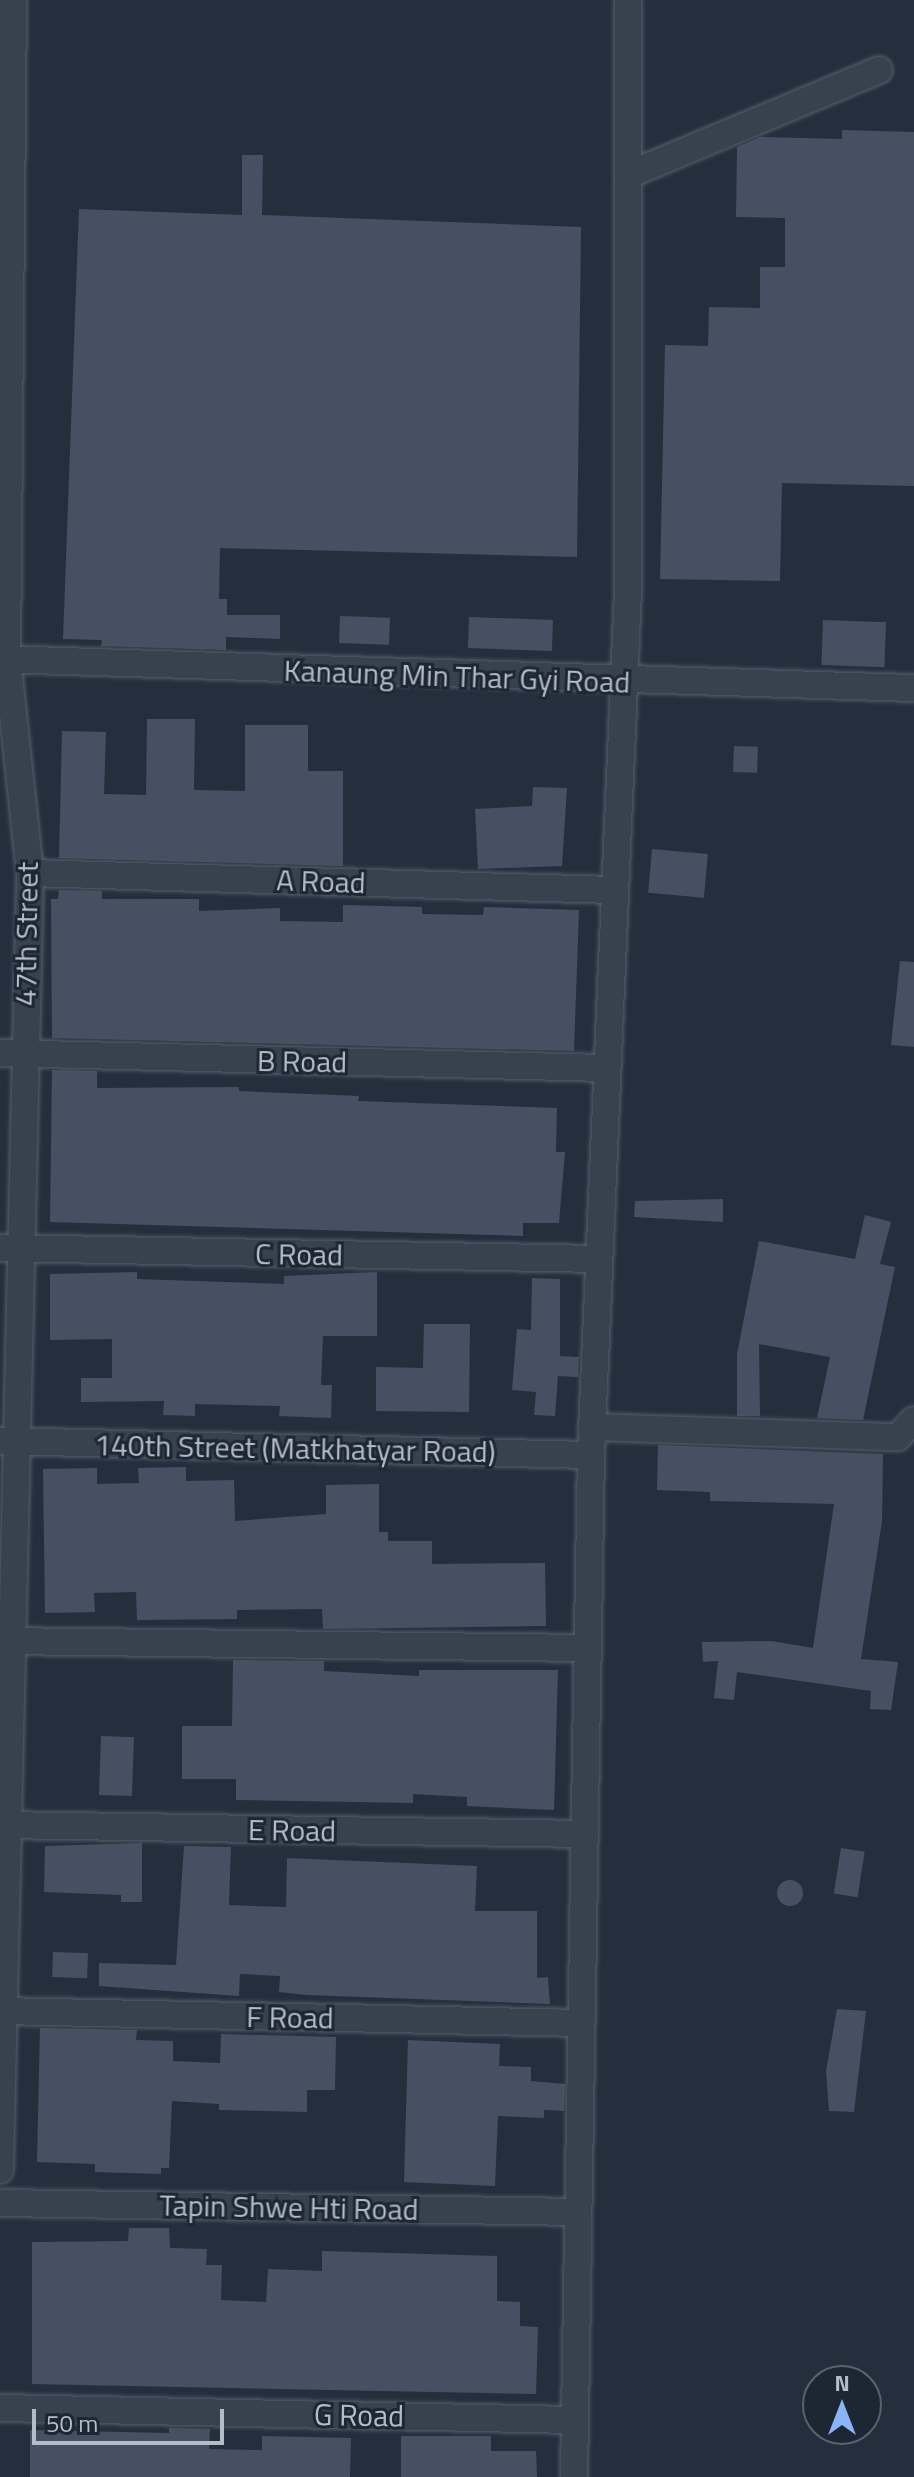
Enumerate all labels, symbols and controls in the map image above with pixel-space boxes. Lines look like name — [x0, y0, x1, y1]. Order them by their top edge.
street label: Kanaung Min Thar Gyi Road — [283, 652, 631, 700]
street label: A Road — [276, 861, 366, 901]
street label: 47th Street — [7, 862, 45, 1006]
street label: B Road — [257, 1042, 347, 1080]
street label: C Road — [255, 1235, 343, 1273]
street label: 140th Street (Matkhatyar Road) — [94, 1427, 496, 1469]
street label: E Road — [248, 1811, 336, 1849]
street label: F Road — [246, 1998, 334, 2036]
street label: Tapin Shwe Hti Road — [159, 2187, 419, 2227]
north arrow — [802, 2365, 882, 2445]
text: N — [834, 2366, 850, 2400]
scale bar — [36, 2393, 228, 2443]
street label: G Road — [314, 2396, 404, 2434]
text: 50 m — [46, 2405, 98, 2441]

